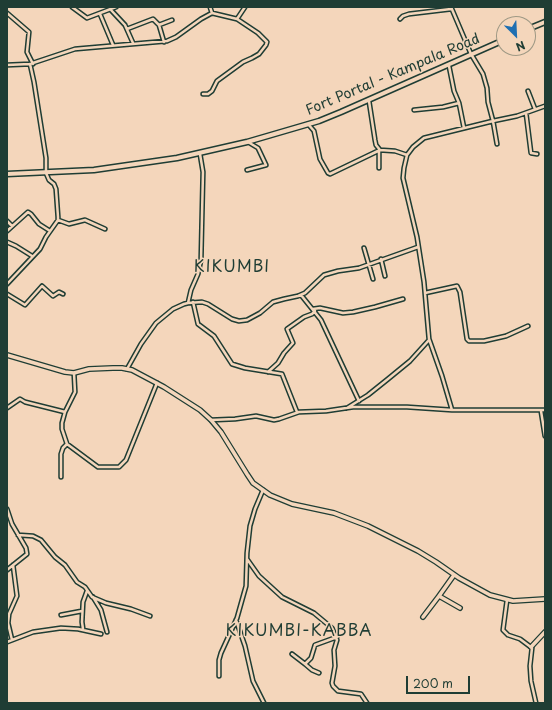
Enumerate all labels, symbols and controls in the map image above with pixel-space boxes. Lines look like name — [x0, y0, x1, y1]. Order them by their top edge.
north arrow — [496, 16, 536, 56]
street label: Fort Portal - Kampala Road — [304, 31, 482, 119]
text: N — [513, 37, 528, 56]
district label: KIKUMBI — [194, 258, 270, 278]
district label: KIKUMBI-KABBA — [226, 622, 372, 642]
scale bar — [408, 668, 472, 694]
text: 200 m — [413, 674, 453, 692]

